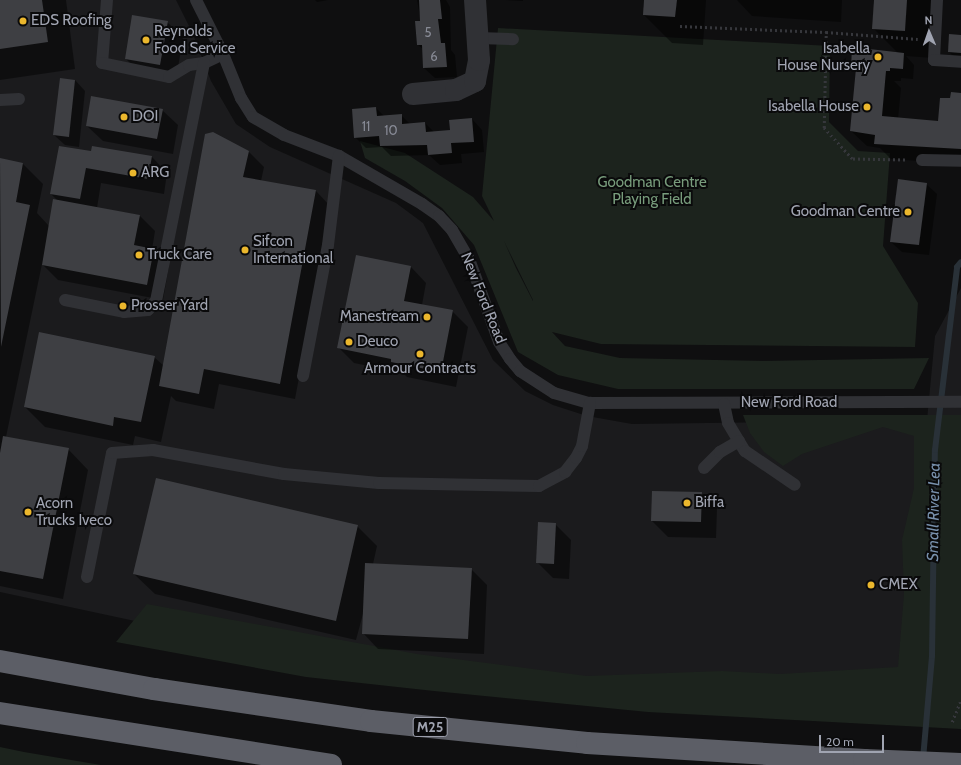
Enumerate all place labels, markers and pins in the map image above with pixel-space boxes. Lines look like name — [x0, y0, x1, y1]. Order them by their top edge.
place label: EDS Roofing — [31, 12, 112, 30]
marker: EDS Roofing — [18, 16, 28, 26]
place label: Reynolds Food Service — [154, 22, 236, 57]
marker: Reynolds Food Service — [141, 35, 151, 45]
place label: Isabella House Nursery — [777, 39, 870, 74]
marker: Isabella House Nursery — [873, 52, 883, 62]
place label: Isabella House — [768, 98, 859, 116]
marker: Isabella House — [862, 102, 872, 112]
place label: DOI — [132, 108, 158, 126]
marker: DOI — [119, 112, 129, 122]
place label: ARG — [141, 164, 169, 182]
marker: ARG — [128, 168, 138, 178]
place label: Goodman Centre — [791, 203, 900, 221]
marker: Goodman Centre — [903, 207, 913, 217]
place label: Sifcon International — [253, 232, 333, 267]
marker: Sifcon International — [240, 245, 250, 255]
place label: Truck Care — [147, 246, 212, 264]
marker: Truck Care — [134, 250, 144, 260]
place label: Prosser Yard — [131, 297, 208, 315]
marker: Prosser Yard — [118, 301, 128, 311]
place label: Manestream — [340, 308, 419, 326]
marker: Manestream — [422, 312, 432, 322]
place label: Deuco — [357, 333, 398, 351]
marker: Deuco — [344, 337, 354, 347]
marker: Armour Contracts — [415, 349, 425, 359]
place label: Armour Contracts — [364, 360, 476, 378]
place label: Acorn Trucks Iveco — [36, 494, 112, 529]
place label: Biffa — [695, 494, 724, 512]
marker: Biffa — [682, 498, 692, 508]
marker: Acorn Trucks Iveco — [23, 507, 33, 517]
place label: CMEX — [879, 576, 918, 594]
marker: CMEX — [866, 580, 876, 590]

